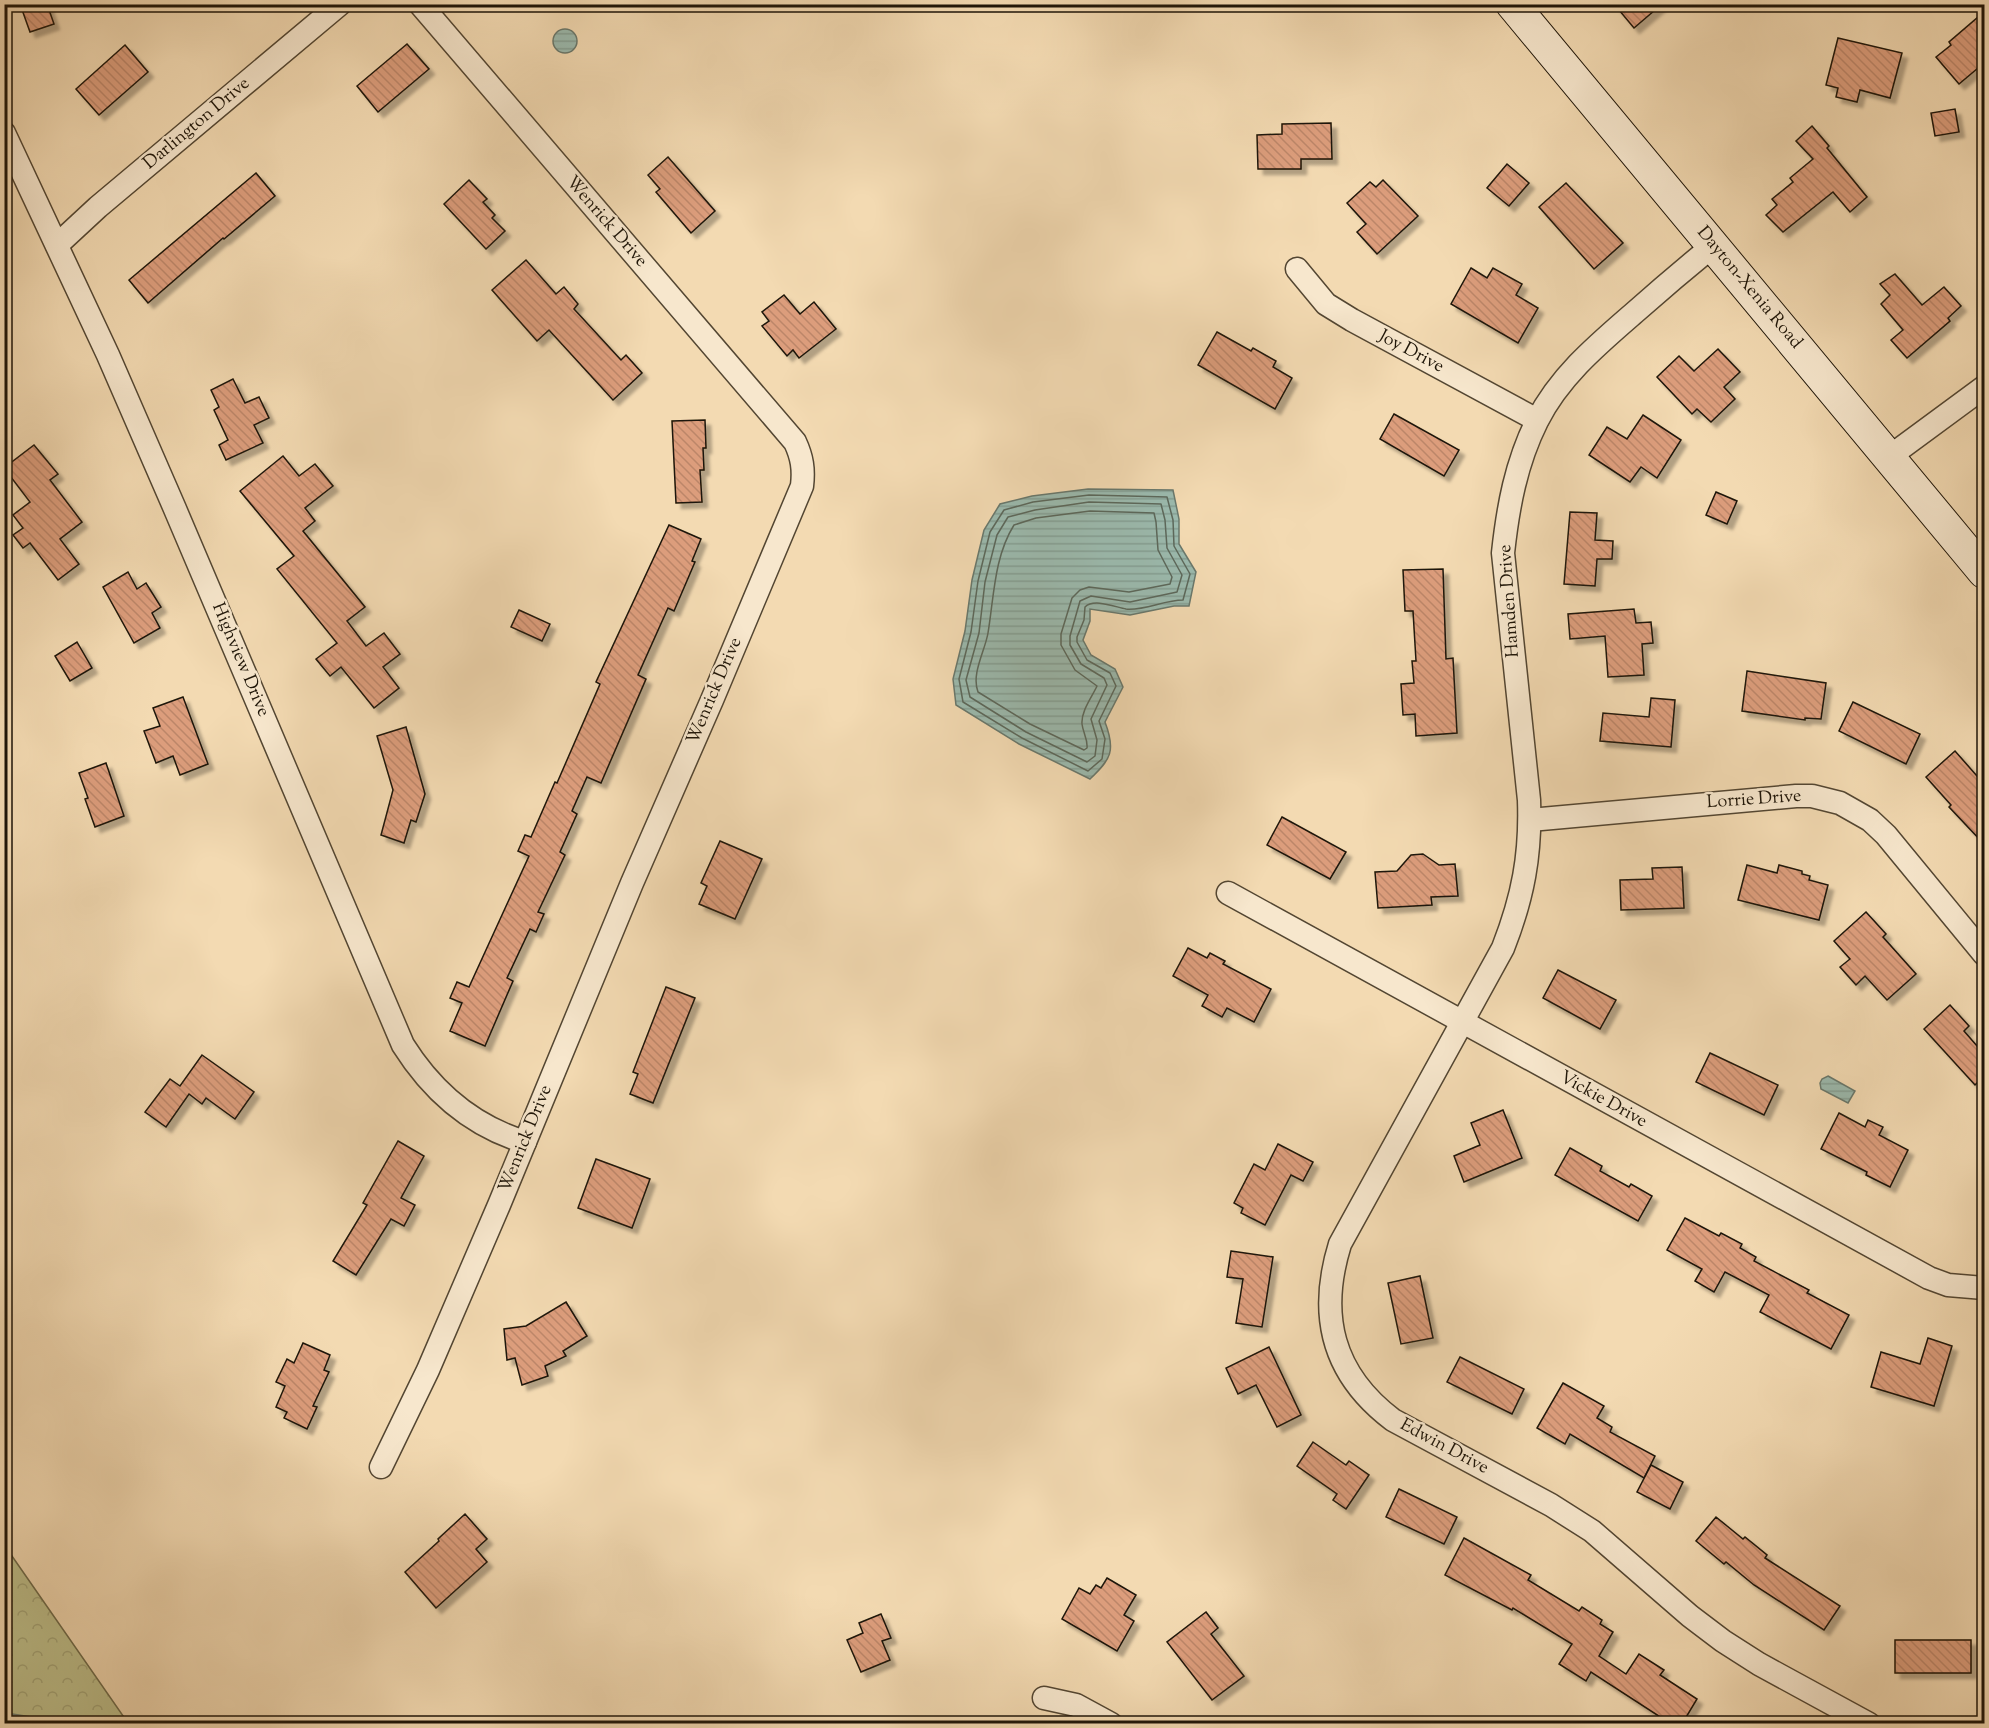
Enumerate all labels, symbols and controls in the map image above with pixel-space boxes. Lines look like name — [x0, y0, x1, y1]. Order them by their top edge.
street label: Darlington Drive — [138, 72, 256, 176]
street label: Wenrick Drive — [559, 171, 653, 273]
street label: Dayton-Xenia Road — [1690, 221, 1808, 355]
street label: Joy Drive — [1373, 323, 1448, 380]
street label: Hamden Drive — [1493, 544, 1527, 658]
street label: Highview Drive — [204, 599, 276, 721]
street label: Wenrick Drive — [681, 634, 749, 748]
street label: Lorrie Drive — [1706, 784, 1802, 816]
street label: Vickie Drive — [1554, 1065, 1652, 1135]
street label: Wenrick Drive — [493, 1081, 559, 1197]
street label: Edwin Drive — [1395, 1413, 1493, 1481]

